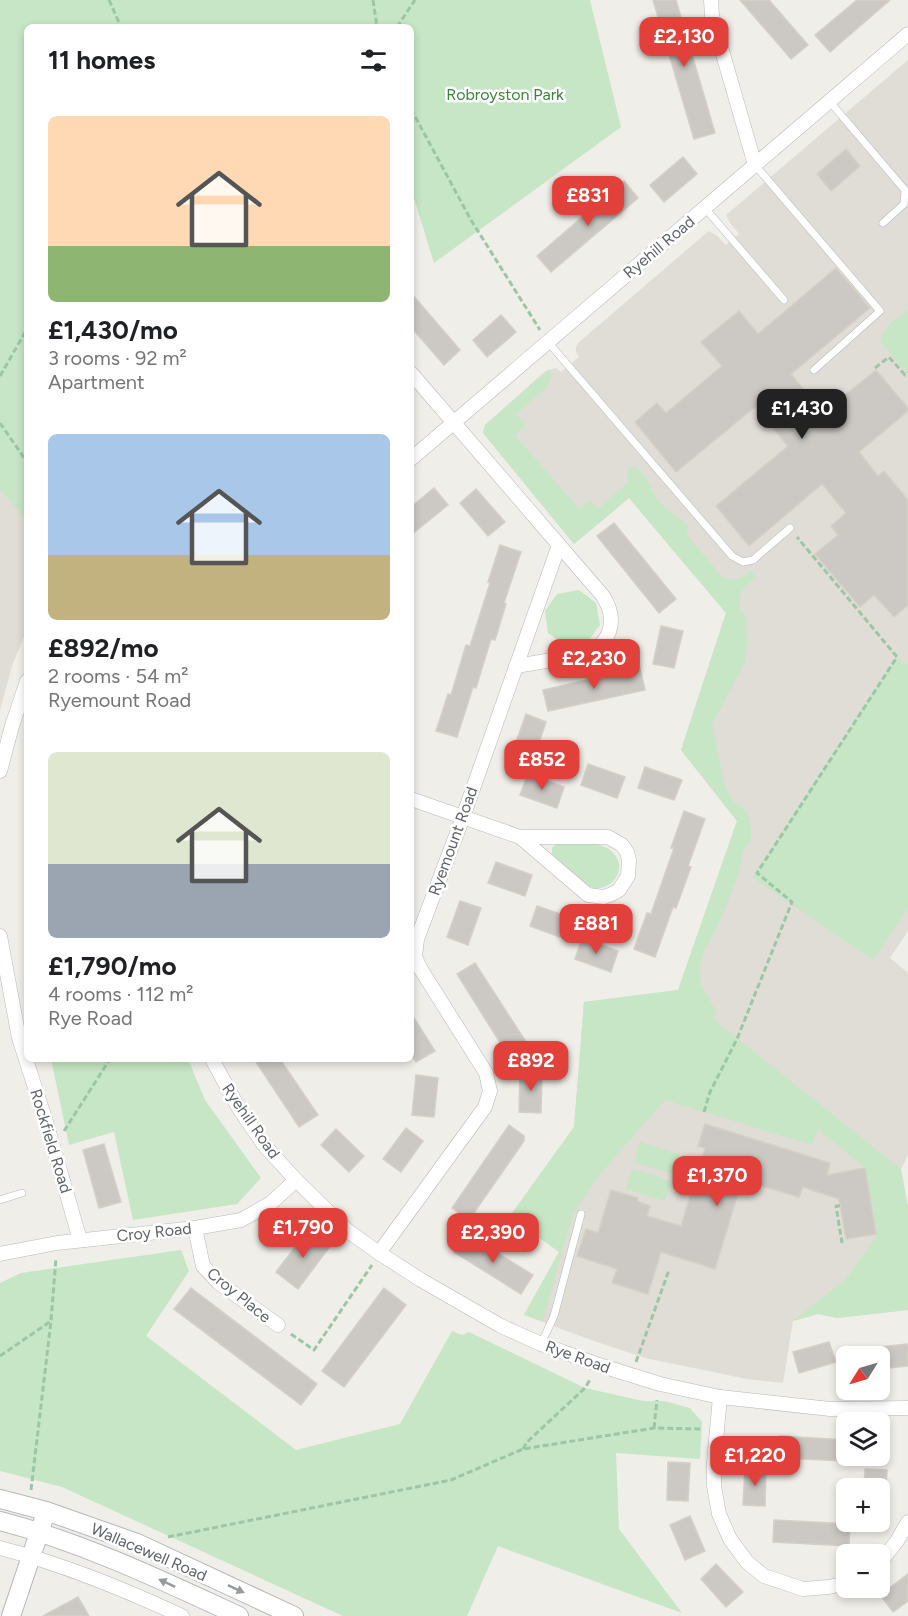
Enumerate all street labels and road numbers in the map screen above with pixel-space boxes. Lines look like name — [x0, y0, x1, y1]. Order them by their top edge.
street label: Ryehill Road — [619, 212, 699, 282]
street label: Ryemount Road — [424, 784, 482, 898]
street label: Ryehill Road — [218, 1080, 284, 1162]
street label: Rockfield Road — [26, 1087, 76, 1195]
street label: Croy Road — [116, 1219, 192, 1245]
street label: Croy Place — [203, 1263, 275, 1327]
street label: Rye Road — [543, 1336, 613, 1378]
street label: Wallacewell Road — [88, 1519, 210, 1585]

